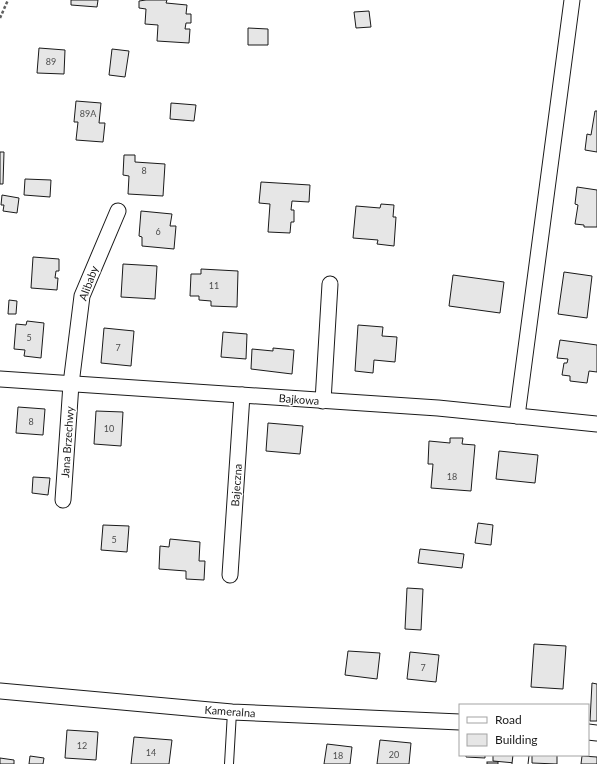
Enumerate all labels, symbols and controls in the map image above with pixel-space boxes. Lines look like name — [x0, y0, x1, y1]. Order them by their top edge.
house number: 89 — [46, 56, 56, 67]
house number: 89A — [80, 108, 97, 119]
house number: 8 — [141, 165, 147, 176]
house number: 6 — [155, 226, 161, 237]
street label: Alibaby — [76, 264, 100, 302]
house number: 11 — [209, 280, 219, 291]
house number: 5 — [26, 332, 32, 343]
house number: 7 — [115, 342, 121, 353]
street label: Bajkowa — [278, 391, 320, 407]
street label: Jana Brzechwy — [58, 405, 76, 478]
house number: 8 — [28, 416, 34, 427]
house number: 10 — [104, 423, 114, 434]
street label: Bajeczna — [228, 463, 244, 507]
house number: 18 — [447, 471, 457, 482]
house number: 5 — [111, 534, 117, 545]
house number: 7 — [420, 662, 426, 673]
street label: Kameralna — [204, 703, 256, 719]
legend — [459, 704, 589, 756]
text: Road — [495, 712, 522, 727]
text: Building — [495, 732, 538, 747]
house number: 12 — [77, 740, 87, 751]
house number: 14 — [146, 747, 156, 758]
house number: 20 — [389, 749, 399, 760]
house number: 18 — [333, 750, 343, 761]

